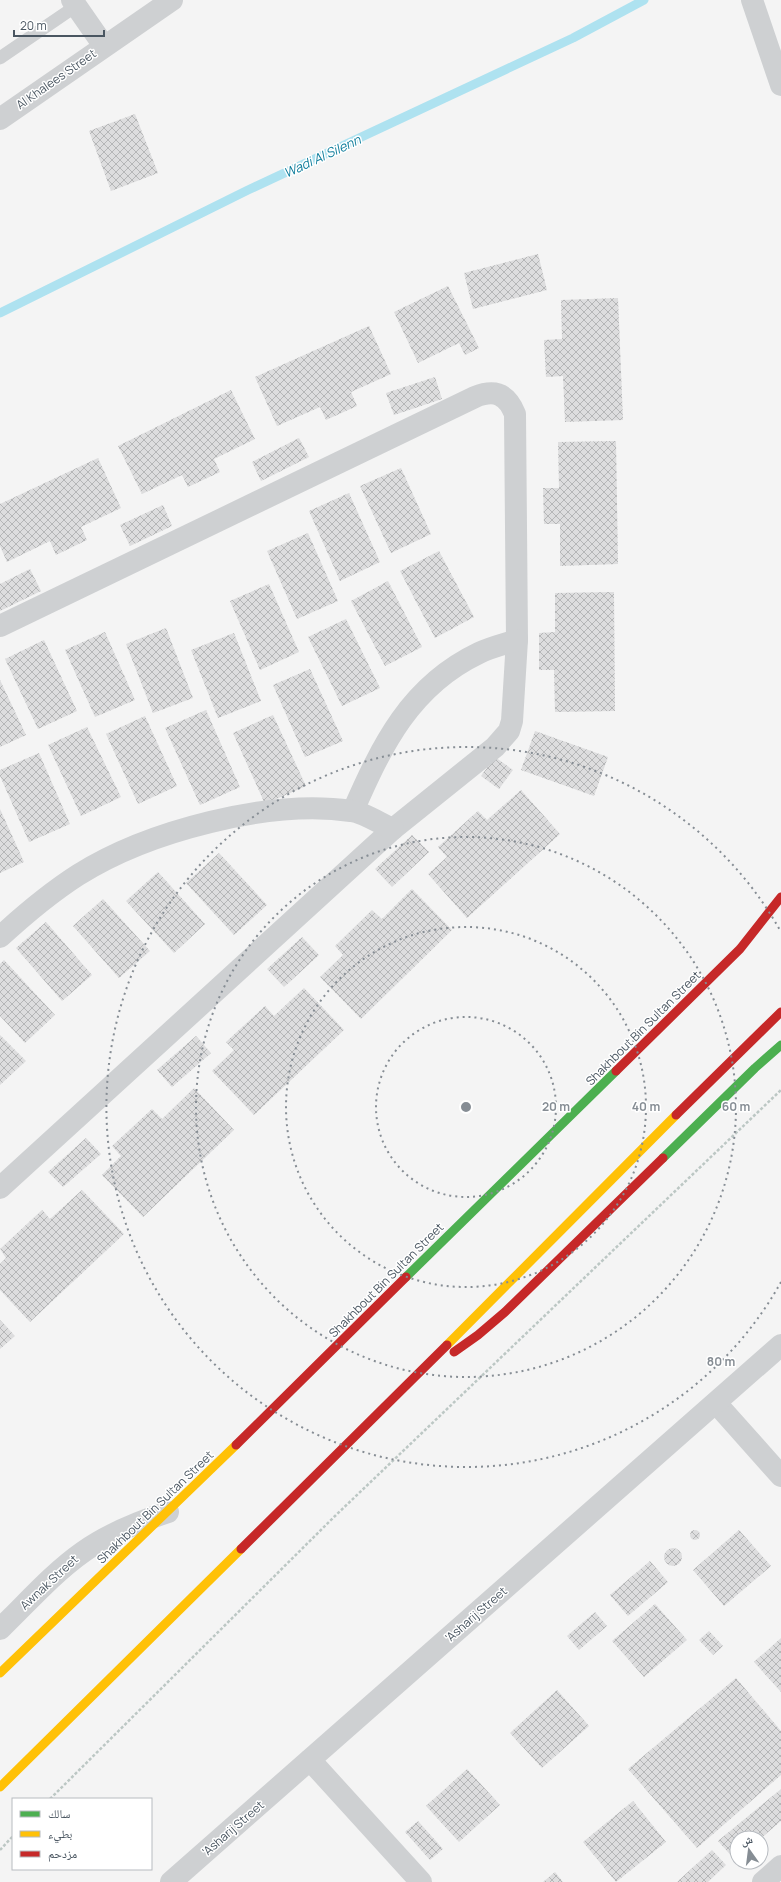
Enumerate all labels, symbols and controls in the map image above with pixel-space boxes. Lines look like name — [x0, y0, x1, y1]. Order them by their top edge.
scale bar — [14, 12, 104, 38]
text: 20 m — [20, 17, 47, 34]
street label: Al Khalees Street — [12, 45, 100, 113]
water label: Wadi Al Silenn — [281, 130, 365, 182]
street label: Shakhbout Bin Sultan Street — [582, 967, 704, 1089]
text: 20 m — [542, 1098, 570, 1115]
text: 40 m — [632, 1098, 660, 1115]
text: 60 m — [722, 1098, 750, 1115]
centre of rings — [459, 1100, 473, 1114]
street label: Shakhbout Bin Sultan Street — [325, 1219, 447, 1341]
text: 80 m — [707, 1353, 735, 1370]
street label: Shakhbout Bin Sultan Street — [93, 1447, 217, 1567]
street label: Awnak Street — [16, 1551, 82, 1613]
street label: 'Asharij Street — [442, 1582, 511, 1646]
street label: 'Asharij Street — [199, 1796, 268, 1860]
legend — [12, 1798, 152, 1870]
text: سالك — [48, 1805, 70, 1822]
text: بطيء — [48, 1825, 72, 1844]
north arrow — [729, 1830, 769, 1870]
text: ش — [739, 1831, 754, 1849]
text: مزدحم — [48, 1845, 77, 1862]

